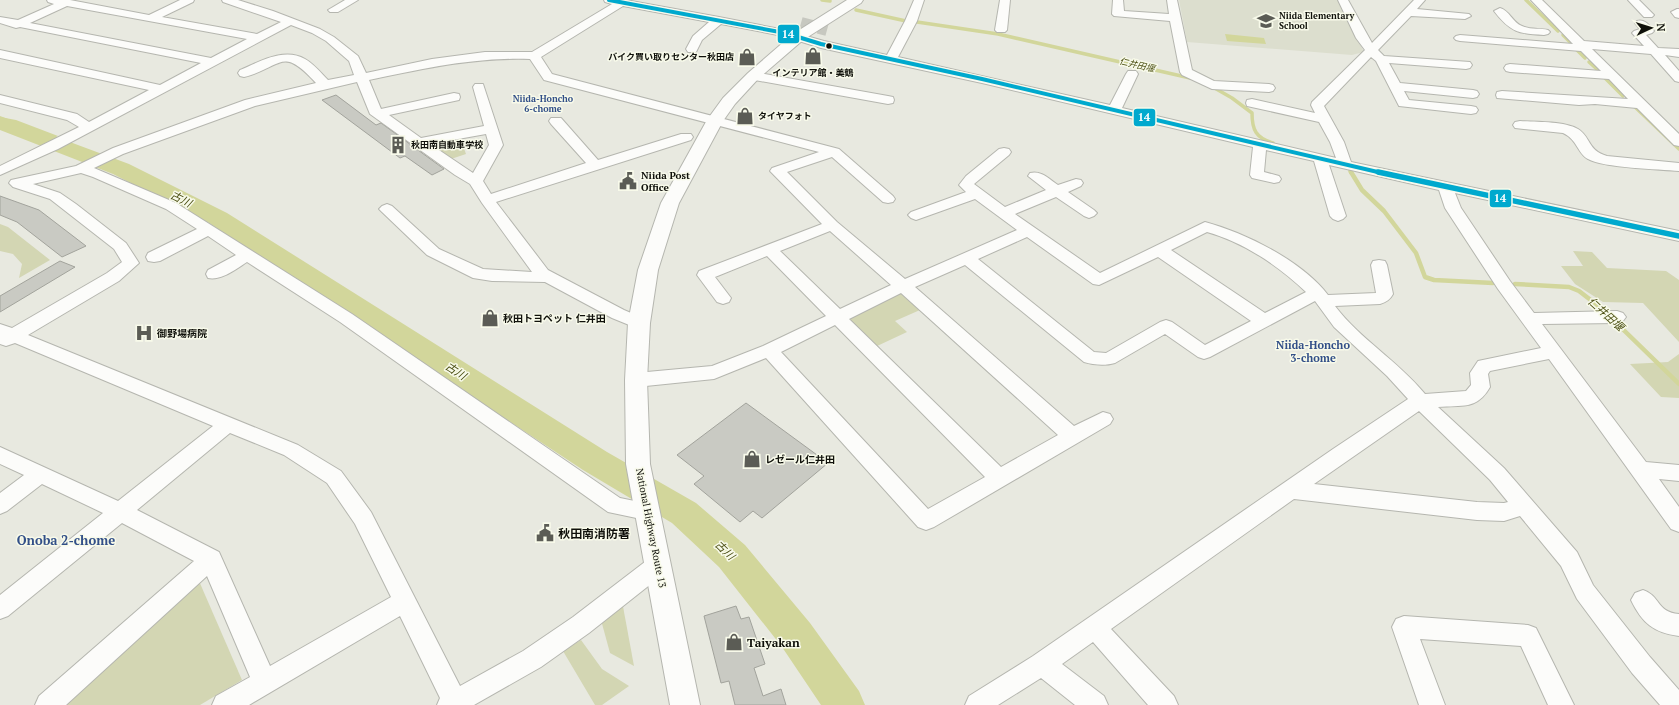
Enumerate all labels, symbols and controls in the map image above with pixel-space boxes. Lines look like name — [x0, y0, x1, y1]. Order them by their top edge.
north arrow — [1631, 8, 1671, 48]
place label: Niida Elementary School — [1279, 10, 1354, 32]
school or university icon: Niida Elementary School — [1256, 11, 1276, 31]
text: N — [1654, 23, 1668, 33]
line badge: 14 — [777, 24, 800, 44]
text: 14 — [782, 27, 795, 41]
unlabelled marker — [824, 41, 834, 51]
shop icon: インテリア館・美鶴 — [803, 46, 823, 66]
shop icon: バイク買い取りセンター秋田店 — [737, 47, 757, 67]
place label: バイク買い取りセンター秋田店 — [608, 51, 734, 63]
water label: 仁井田堰 — [1118, 55, 1158, 75]
place label: インテリア館・美鶴 — [772, 67, 854, 79]
district label: Niida-Honcho 6-chome — [513, 93, 574, 115]
shop icon: タイヤフォト — [735, 106, 755, 126]
line badge: 14 — [1133, 108, 1156, 127]
place label: タイヤフォト — [758, 110, 812, 122]
text: 14 — [1138, 110, 1151, 124]
building icon: 秋田南自動車学校 — [388, 135, 408, 155]
place label: 秋田南自動車学校 — [411, 139, 484, 151]
place label: Niida Post Office — [641, 169, 690, 194]
public building icon: Niida Post Office — [618, 171, 638, 191]
water label: 古川 — [168, 188, 195, 211]
line badge: 14 — [1489, 189, 1512, 208]
text: 14 — [1494, 191, 1507, 205]
water label: 仁井田堰 — [1585, 294, 1629, 335]
shop icon: 秋田トヨペット 仁井田 — [480, 308, 500, 328]
place label: 秋田トヨペット 仁井田 — [503, 312, 606, 325]
hospital icon: 御野場病院 — [134, 323, 154, 343]
place label: 御野場病院 — [156, 327, 207, 340]
district label: Niida-Honcho 3-chome — [1276, 338, 1350, 365]
water label: 古川 — [443, 359, 470, 383]
shop icon: レゼール仁井田 — [742, 449, 762, 469]
place label: レゼール仁井田 — [765, 453, 835, 466]
street label: National Highway Route 13 — [633, 467, 669, 589]
public building icon: 秋田南消防署 — [535, 523, 555, 543]
place label: 秋田南消防署 — [558, 526, 630, 541]
district label: Onoba 2-chome — [17, 531, 115, 549]
water label: 古川 — [712, 537, 738, 563]
shop icon: Taiyakan — [724, 632, 744, 652]
place label: Taiyakan — [747, 635, 800, 650]

